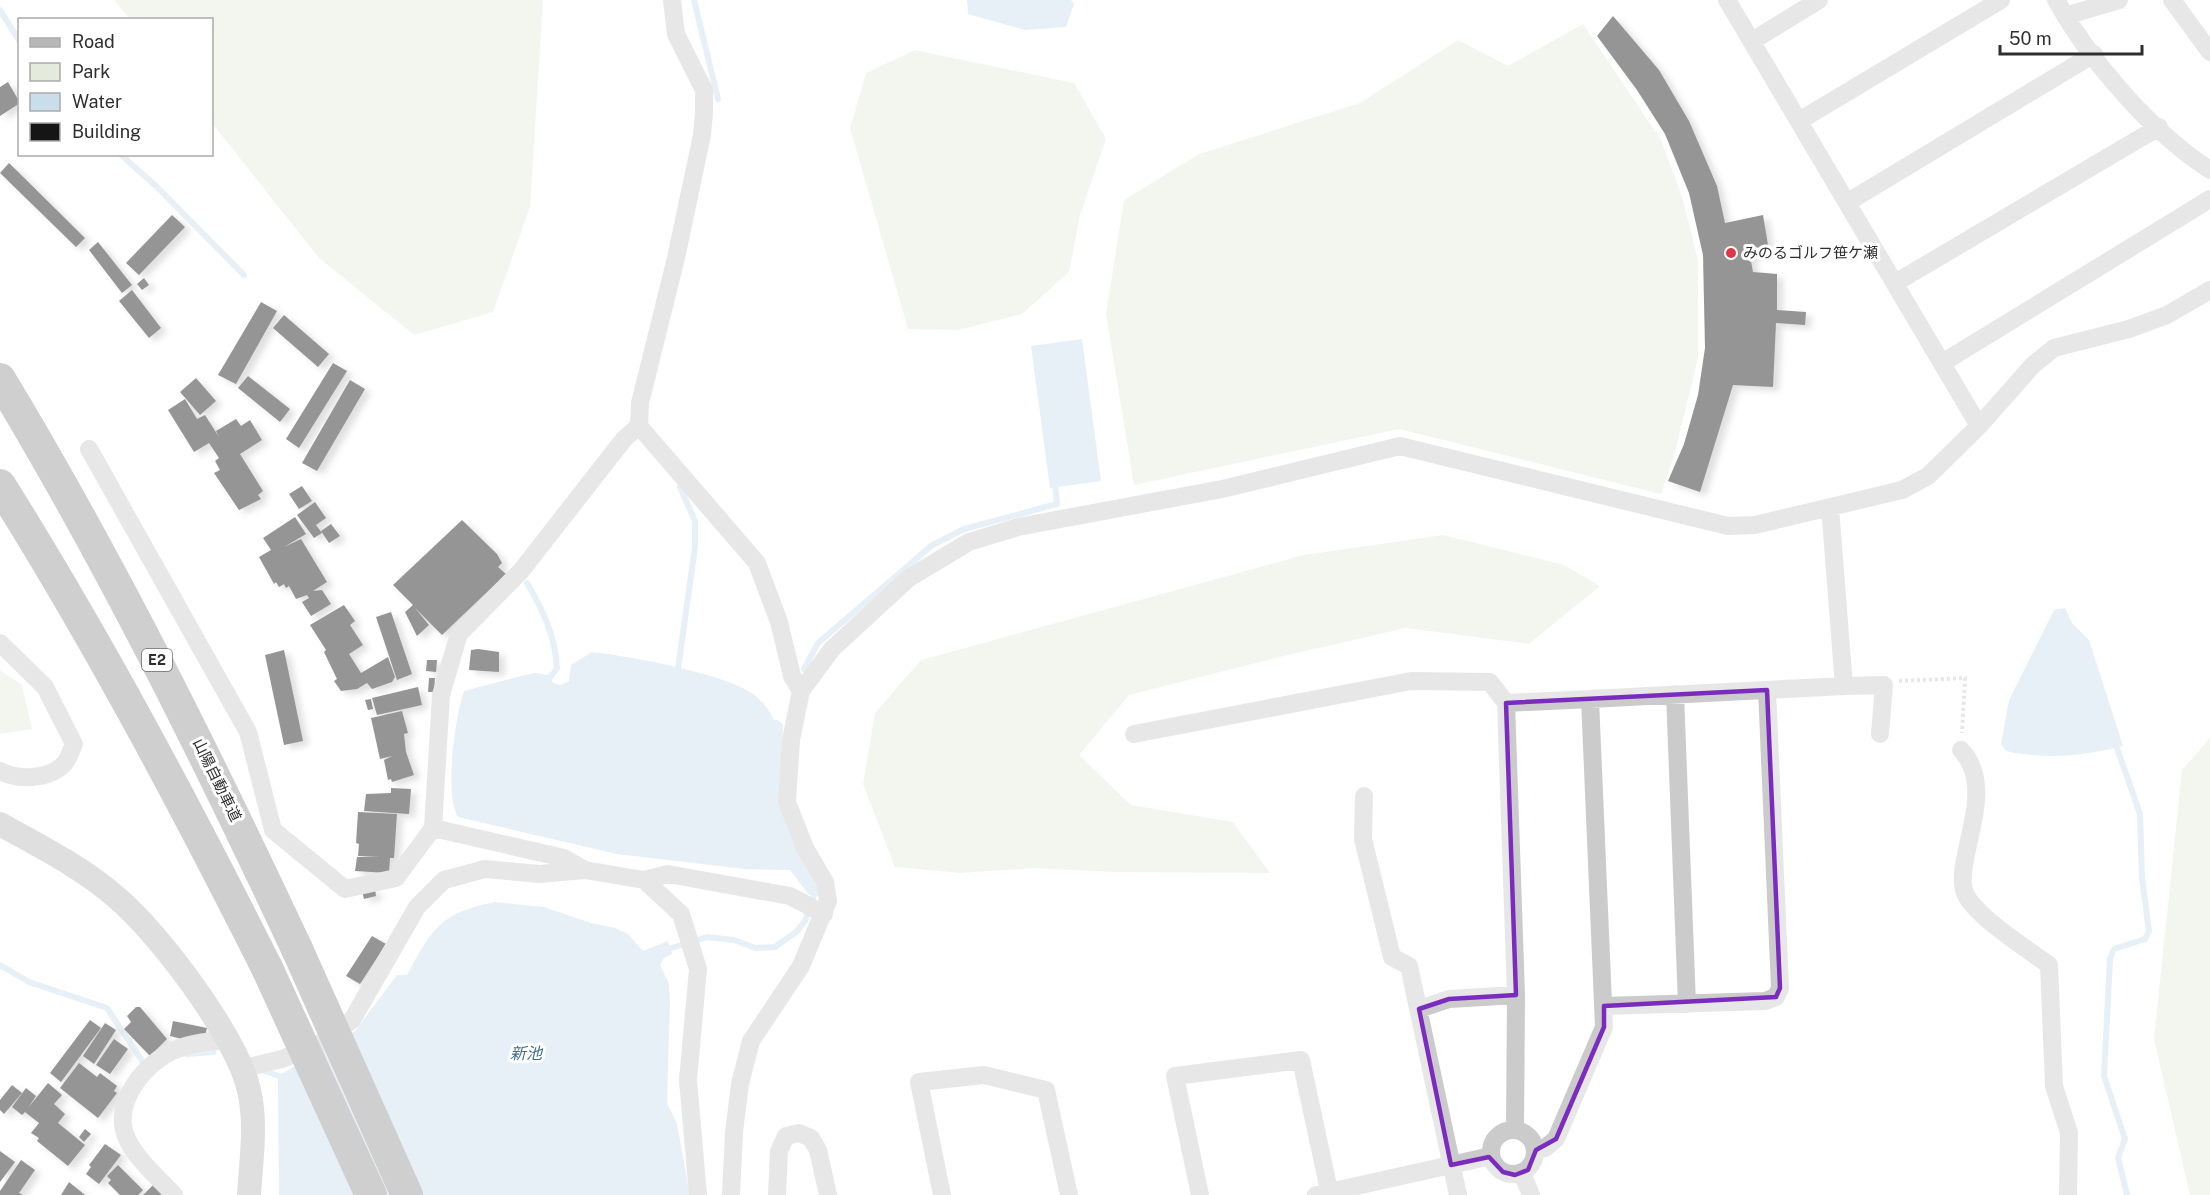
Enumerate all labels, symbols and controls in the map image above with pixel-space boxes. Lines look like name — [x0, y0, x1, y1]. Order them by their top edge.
legend — [18, 18, 213, 156]
scale bar — [2000, 18, 2142, 56]
text: 50 m — [2009, 28, 2052, 49]
text: Road — [72, 31, 115, 52]
text: Park — [72, 61, 110, 82]
text: Water — [72, 91, 122, 112]
text: Building — [72, 121, 141, 142]
place label: みのるゴルフ笹ケ瀬 — [1743, 244, 1878, 261]
marker: みのるゴルフ笹ケ瀬 — [1724, 246, 1738, 260]
road number: E2 — [142, 649, 172, 671]
street label: 山陽自動車道 — [190, 736, 245, 824]
water label: 新池 — [510, 1044, 544, 1063]

